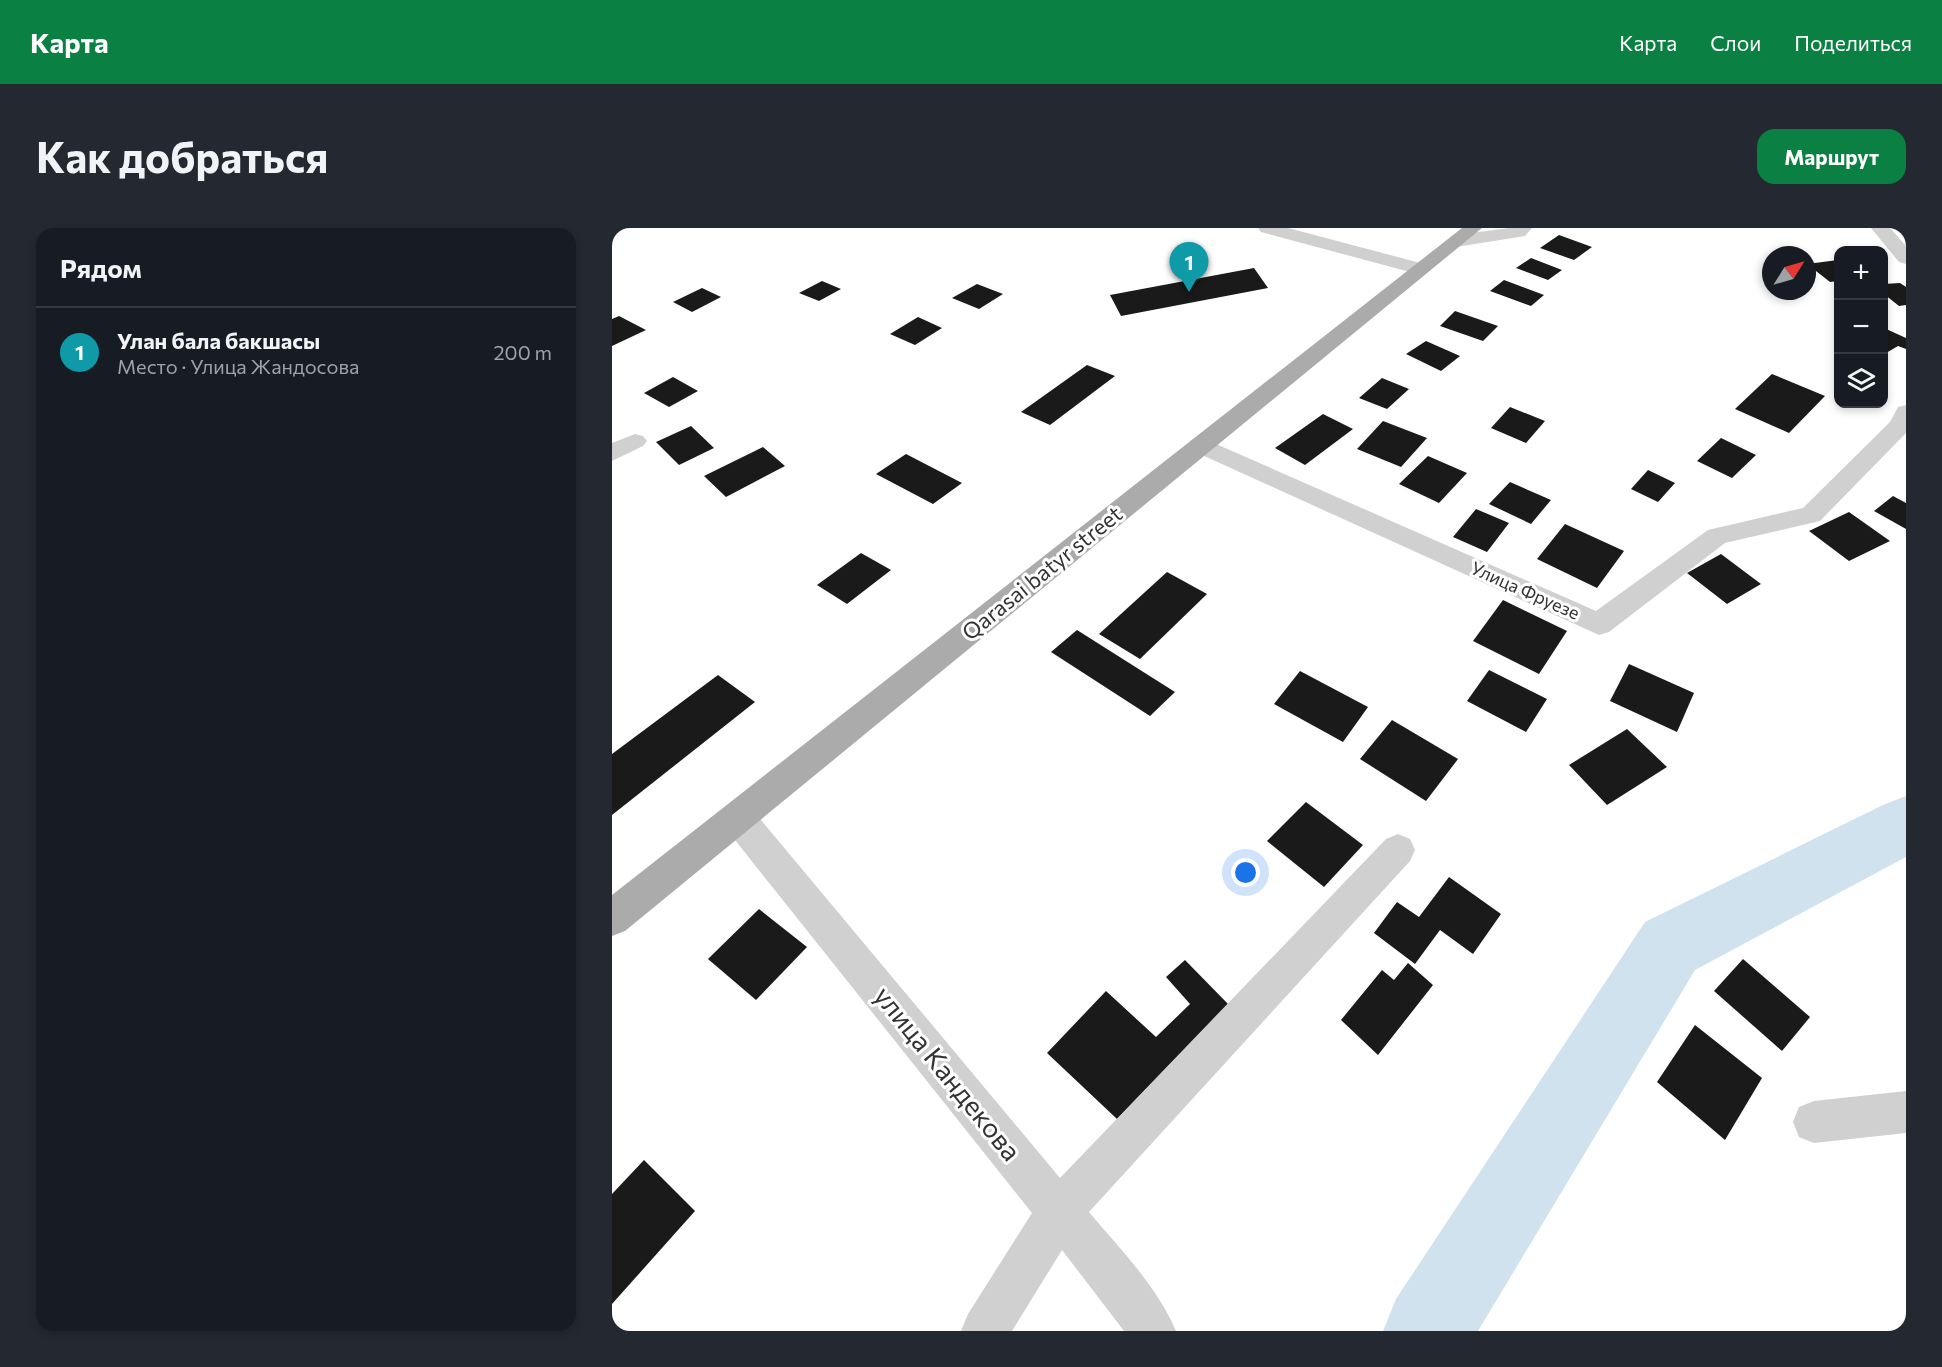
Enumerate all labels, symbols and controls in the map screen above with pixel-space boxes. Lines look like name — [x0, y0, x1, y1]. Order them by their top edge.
text: Карта — [30, 25, 109, 59]
text: Карта — [1619, 30, 1677, 55]
text: Слои — [1710, 30, 1761, 55]
text: Поделиться — [1794, 30, 1912, 55]
button: Маршрут — [1757, 129, 1906, 184]
text: Как добраться — [36, 130, 328, 182]
pin: 1 — [1170, 242, 1208, 292]
north arrow — [1762, 246, 1816, 300]
map controls — [1834, 246, 1888, 408]
button: + — [1834, 246, 1888, 300]
text: Рядом — [60, 252, 142, 283]
button: − — [1834, 300, 1888, 354]
text: Улан бала бакшасы — [117, 327, 320, 354]
text: 1 — [75, 340, 84, 364]
text: 200 m — [494, 340, 552, 364]
text: Место · Улица Жандосова — [117, 354, 359, 378]
button: layers — [1834, 354, 1888, 408]
street label: Qarasai batyr street — [956, 500, 1127, 646]
street label: Улица Фруезе — [1468, 556, 1583, 624]
your location — [1231, 858, 1260, 887]
street label: улица Кандекова — [868, 979, 1029, 1167]

